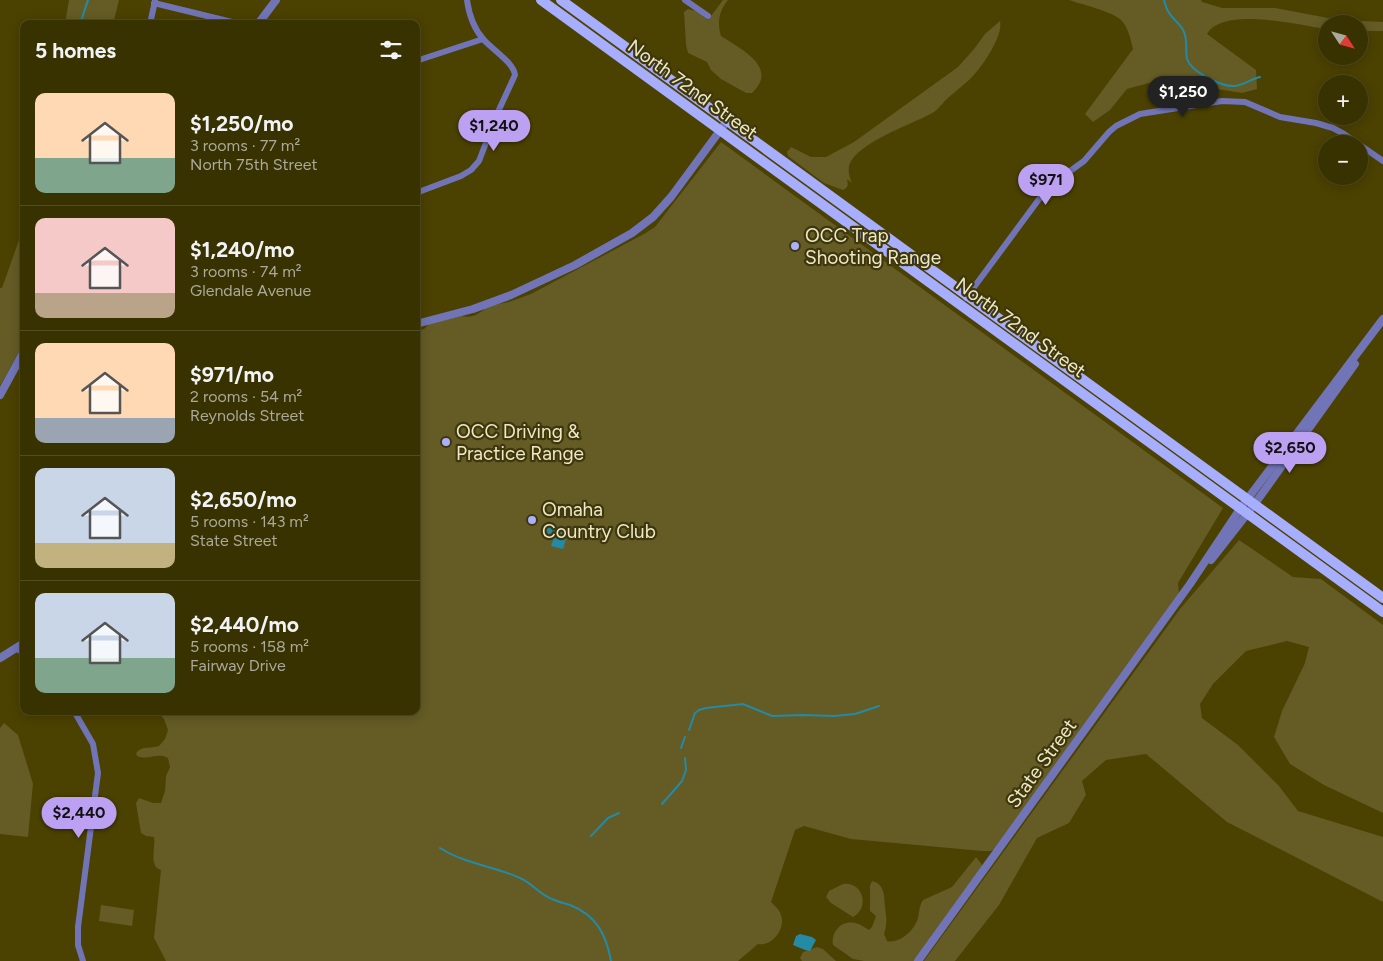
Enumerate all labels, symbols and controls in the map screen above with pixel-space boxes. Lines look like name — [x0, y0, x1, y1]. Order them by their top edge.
north arrow — [1318, 15, 1368, 65]
map controls — [1318, 15, 1368, 185]
street label: North 72nd Street — [623, 35, 762, 144]
icon: filters — [377, 36, 405, 64]
text: 5 homes — [35, 38, 116, 63]
button: + — [1318, 75, 1368, 125]
pin: $1,250 — [1142, 76, 1224, 118]
text: $1,250 — [1159, 82, 1207, 101]
pin: $1,240 — [453, 110, 535, 152]
text: $1,250/mo — [190, 111, 293, 136]
icon: home — [75, 113, 135, 173]
text: $1,240 — [469, 116, 519, 135]
button: − — [1318, 135, 1368, 185]
text: 3 rooms · 77 m² — [190, 136, 300, 155]
text: North 75th Street — [190, 155, 318, 174]
pin: $971 — [1016, 164, 1076, 206]
text: $971 — [1029, 170, 1063, 189]
place label: OCC Trap Shooting Range — [805, 224, 941, 269]
text: $1,240/mo — [190, 237, 295, 262]
icon: home — [75, 238, 135, 298]
marker: OCC Trap Shooting Range — [789, 240, 801, 252]
text: 3 rooms · 74 m² — [190, 262, 302, 281]
street label: North 72nd Street — [951, 273, 1090, 382]
text: Glendale Avenue — [190, 281, 311, 300]
text: $971/mo — [190, 362, 274, 387]
icon: home — [75, 363, 135, 423]
text: 2 rooms · 54 m² — [190, 387, 302, 406]
text: Reynolds Street — [190, 406, 304, 425]
place label: OCC Driving & Practice Range — [456, 420, 584, 465]
pin: $2,650 — [1249, 432, 1331, 474]
marker: OCC Driving & Practice Range — [440, 436, 452, 448]
text: $2,650 — [1264, 438, 1316, 457]
text: $2,650/mo — [190, 487, 297, 512]
icon: home — [75, 488, 135, 548]
place label: Omaha Country Club — [542, 498, 656, 543]
text: 5 rooms · 143 m² — [190, 512, 309, 531]
marker: Omaha Country Club — [526, 514, 538, 526]
text: State Street — [190, 531, 278, 550]
text: $2,440/mo — [190, 612, 299, 637]
icon: home — [75, 613, 135, 673]
text: 5 rooms · 158 m² — [190, 637, 309, 656]
text: Fairway Drive — [190, 656, 286, 675]
street label: State Street — [1002, 715, 1081, 812]
pin: $2,440 — [38, 796, 120, 839]
text: $2,440 — [53, 803, 105, 822]

